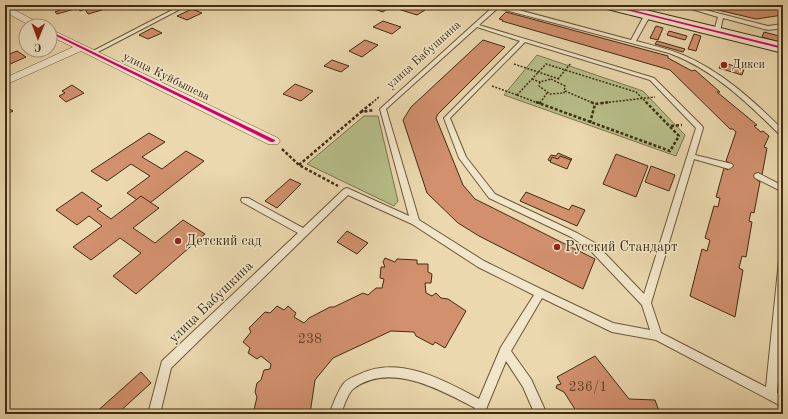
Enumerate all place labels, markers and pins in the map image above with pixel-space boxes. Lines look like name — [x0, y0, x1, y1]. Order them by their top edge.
place label: Дикси — [732, 59, 765, 71]
marker: Дикси — [719, 60, 729, 70]
place label: Детский сад — [186, 234, 262, 248]
marker: Детский сад — [173, 236, 183, 246]
place label: Русский Стандарт — [565, 240, 678, 254]
marker: Русский Стандарт — [552, 242, 562, 252]

